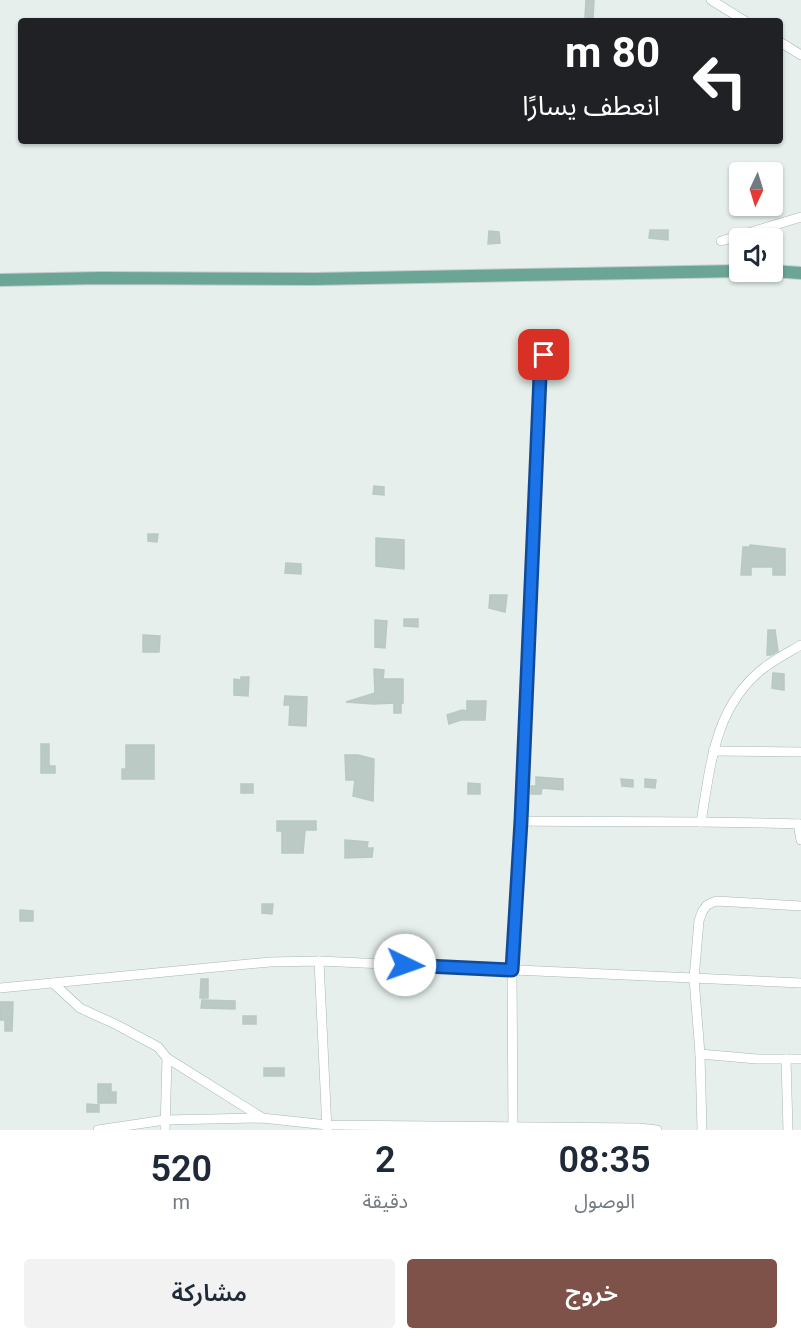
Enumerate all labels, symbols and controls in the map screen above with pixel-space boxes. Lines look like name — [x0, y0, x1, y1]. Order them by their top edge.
text: 80 m — [565, 28, 660, 77]
icon: left — [681, 42, 759, 120]
text: انعطف يسارًا — [522, 90, 660, 122]
north arrow — [729, 162, 783, 216]
map controls — [729, 162, 783, 282]
button: sound — [729, 228, 783, 282]
pin — [518, 329, 569, 380]
icon: arrive — [527, 338, 560, 371]
position arrow — [373, 933, 437, 997]
text: 2 — [375, 1139, 396, 1181]
text: 08:35 — [559, 1139, 651, 1181]
text: 520 — [150, 1148, 212, 1190]
text: دقيقة — [363, 1189, 408, 1213]
text: الوصول — [574, 1189, 635, 1213]
text: m — [173, 1190, 190, 1214]
button: مشاركة — [24, 1259, 395, 1328]
button: خروج — [407, 1259, 777, 1328]

